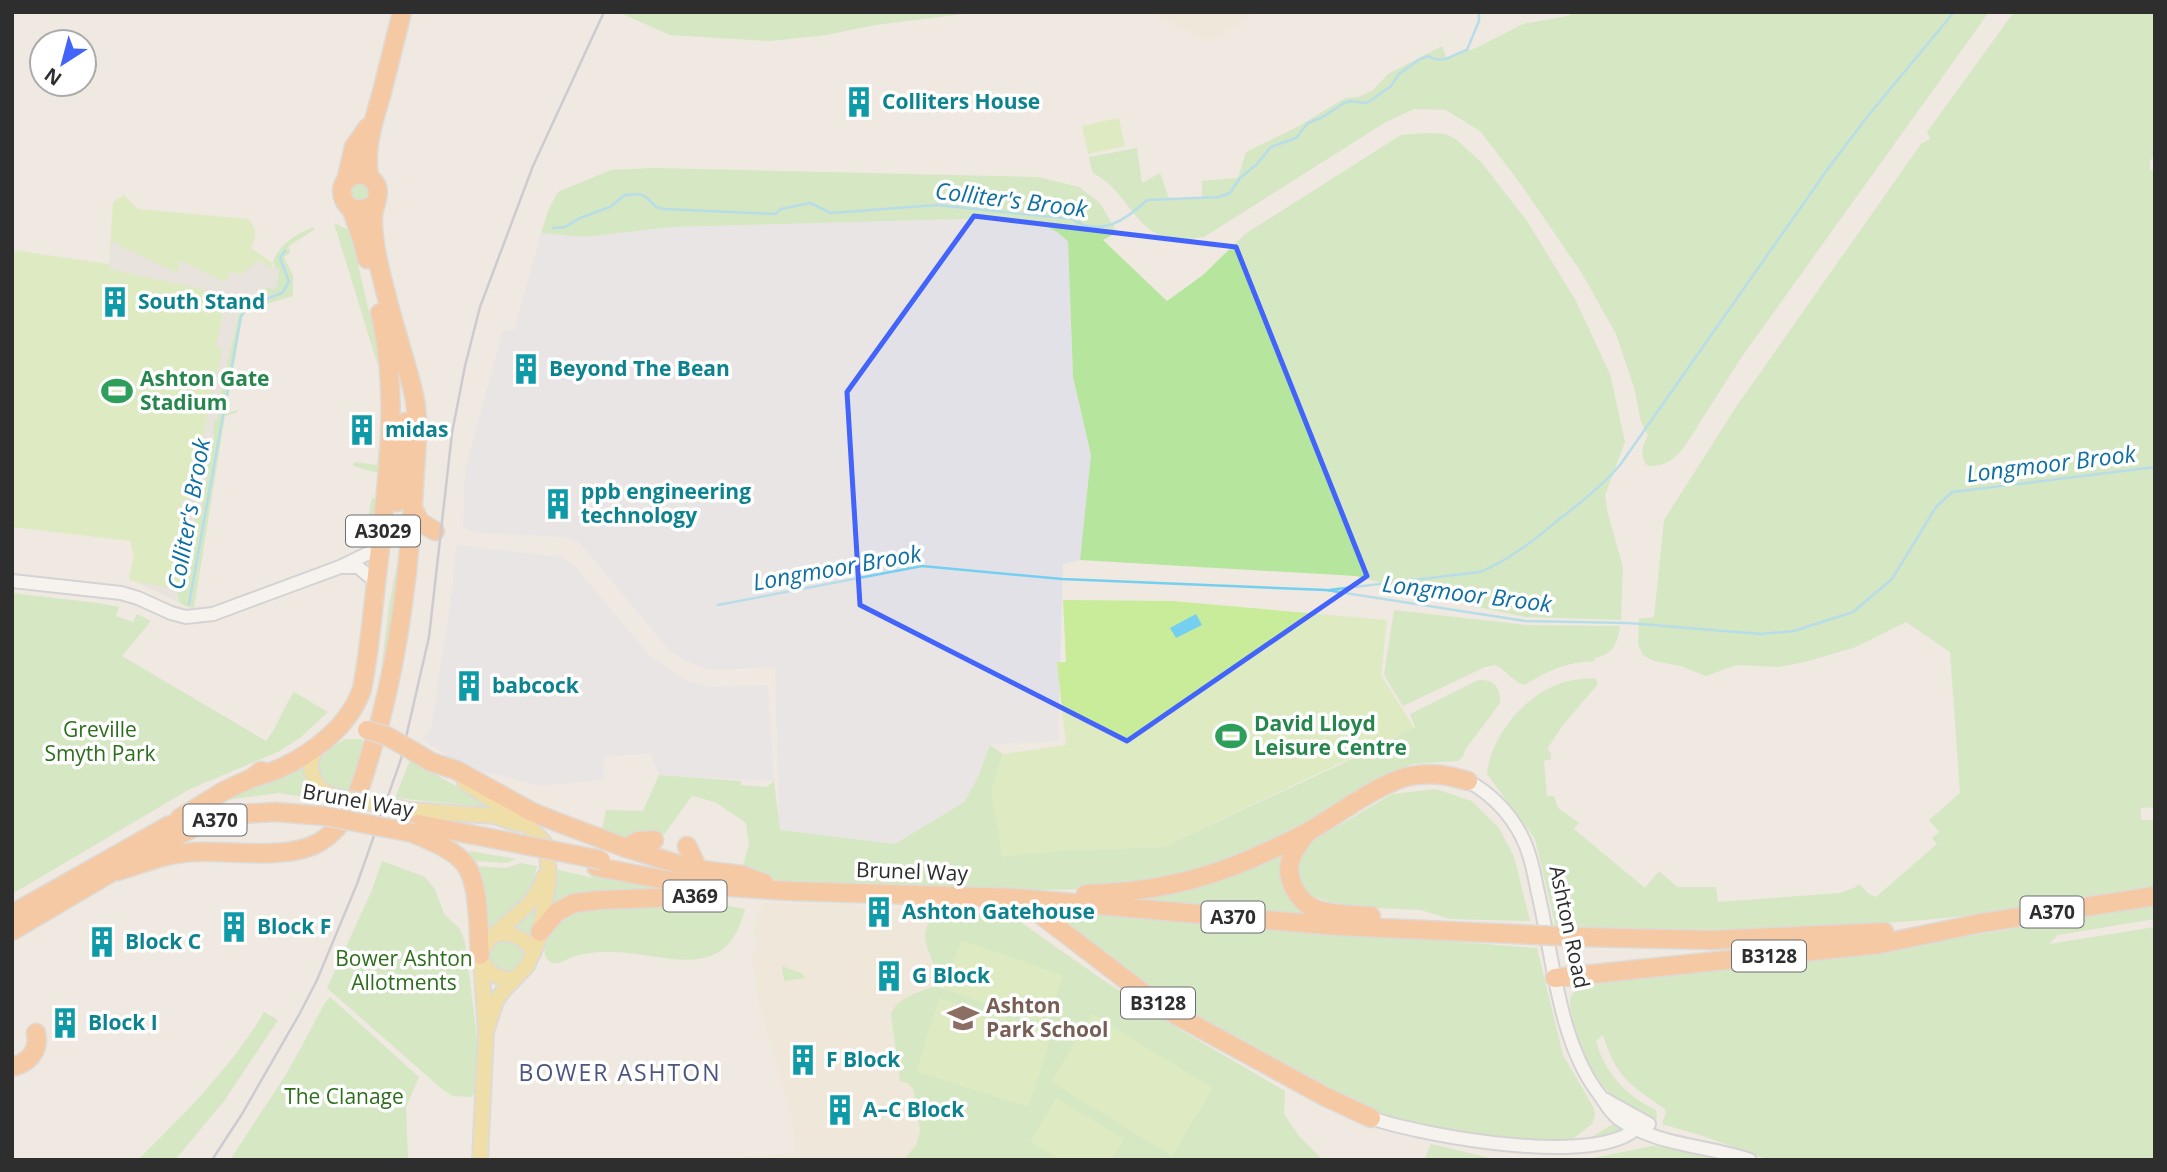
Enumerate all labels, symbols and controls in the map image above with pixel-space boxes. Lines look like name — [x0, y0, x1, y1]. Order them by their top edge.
north arrow — [28, 28, 98, 98]
text: N — [39, 62, 67, 92]
building icon: Colliters House — [842, 85, 876, 119]
place label: Colliters House — [882, 87, 1040, 115]
water label: Colliter's Brook — [933, 174, 1090, 224]
building icon: South Stand — [98, 285, 132, 319]
place label: South Stand — [138, 287, 265, 315]
building icon: Beyond The Bean — [509, 352, 543, 386]
place label: Beyond The Bean — [549, 354, 730, 382]
place label: Ashton Gate Stadium — [140, 364, 270, 416]
sports icon: Ashton Gate Stadium — [100, 374, 134, 408]
building icon: midas — [345, 413, 379, 447]
place label: midas — [385, 415, 448, 443]
water label: Colliter's Brook — [159, 435, 217, 592]
water label: Longmoor Brook — [1964, 437, 2138, 489]
place label: ppb engineering technology — [581, 477, 751, 529]
building icon: ppb engineering technology — [541, 487, 575, 521]
road number: A3029 — [346, 516, 420, 546]
water label: Longmoor Brook — [750, 536, 924, 598]
water label: Longmoor Brook — [1381, 567, 1554, 619]
building icon: babcock — [452, 669, 486, 703]
place label: babcock — [492, 671, 580, 699]
place label: David Lloyd Leisure Centre — [1254, 709, 1407, 761]
park label: Greville Smyth Park — [44, 715, 156, 767]
sports icon: David Lloyd Leisure Centre — [1214, 719, 1248, 753]
street label: Brunel Way — [301, 776, 416, 824]
road number: A370 — [184, 804, 246, 835]
street label: Brunel Way — [856, 855, 969, 887]
street label: Ashton Road — [1543, 863, 1597, 991]
road number: A369 — [664, 880, 726, 912]
building icon: Ashton Gatehouse — [862, 895, 896, 929]
road number: A370 — [2021, 896, 2084, 928]
place label: Ashton Gatehouse — [902, 897, 1095, 925]
road number: A370 — [1202, 902, 1264, 932]
building icon: Block F — [217, 910, 251, 944]
place label: Block F — [257, 912, 331, 940]
building icon: Block C — [85, 925, 119, 959]
place label: Block C — [125, 927, 201, 955]
road number: B3128 — [1732, 940, 1806, 972]
park label: Bower Ashton Allotments — [335, 944, 473, 996]
building icon: G Block — [872, 959, 906, 993]
place label: G Block — [912, 961, 991, 989]
road number: B3128 — [1121, 987, 1195, 1018]
place label: Ashton Park School — [986, 991, 1108, 1043]
school or university icon: Ashton Park School — [946, 1001, 980, 1035]
building icon: Block I — [48, 1006, 82, 1040]
place label: Block I — [88, 1008, 158, 1036]
building icon: F Block — [786, 1043, 820, 1077]
place label: F Block — [826, 1045, 901, 1073]
district label: BOWER ASHTON — [519, 1056, 721, 1088]
park label: The Clanage — [284, 1082, 404, 1110]
building icon: A–C Block — [823, 1093, 857, 1127]
place label: A–C Block — [863, 1095, 965, 1123]

